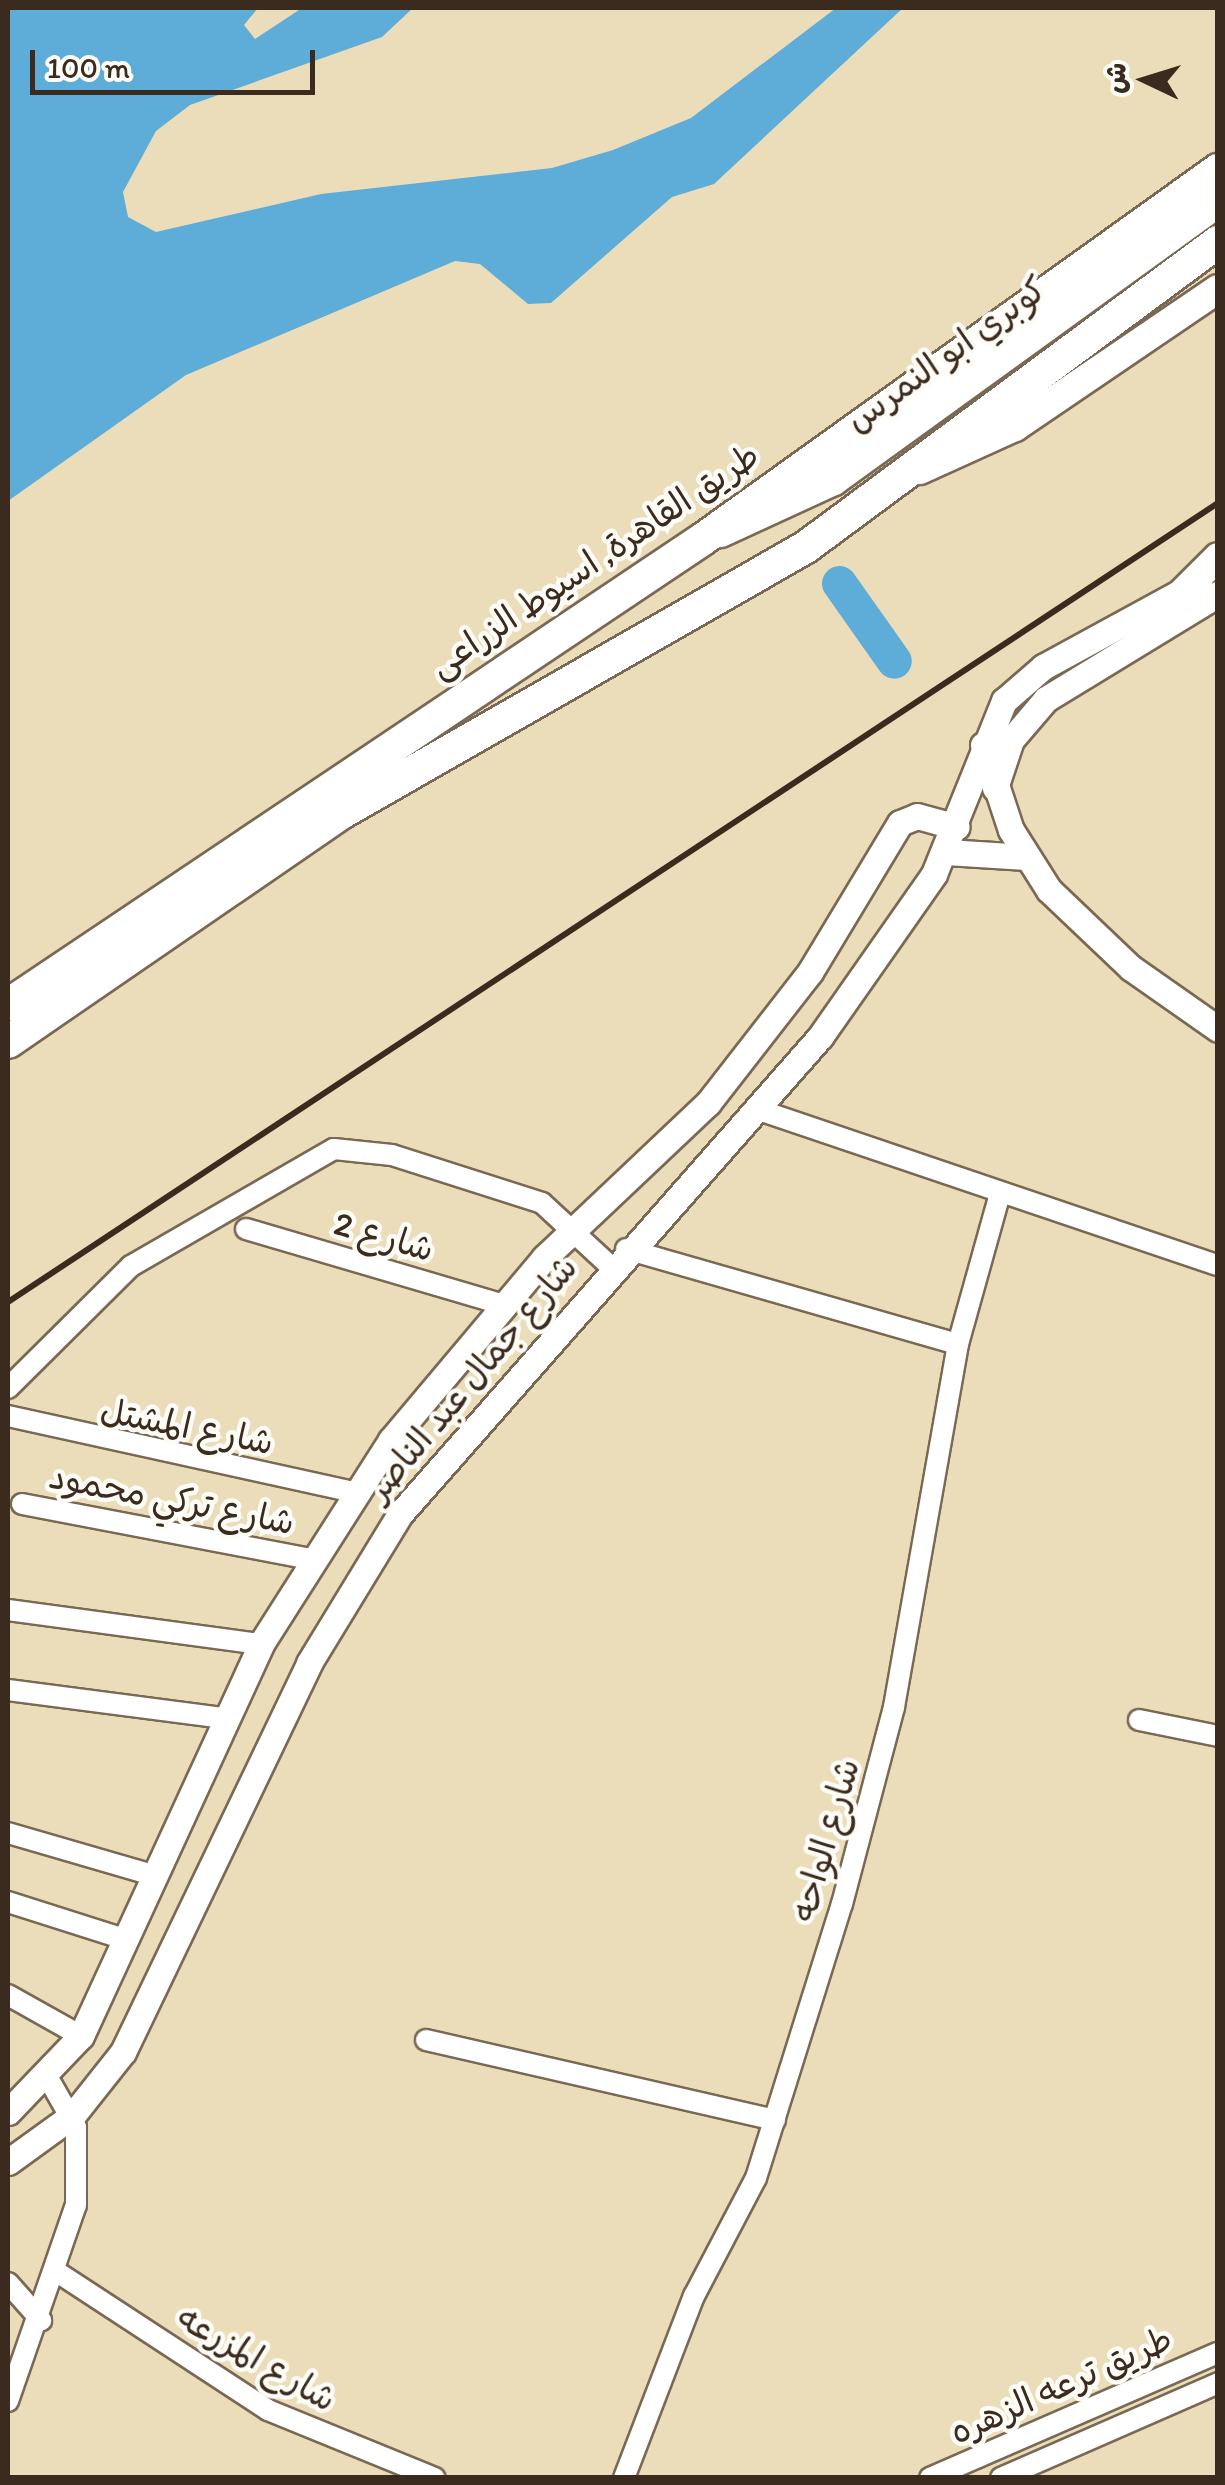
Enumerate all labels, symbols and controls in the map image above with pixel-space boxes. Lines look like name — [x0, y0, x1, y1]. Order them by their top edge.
scale bar — [35, 30, 320, 92]
north arrow — [1095, 30, 1195, 130]
text: 100 m — [47, 49, 130, 86]
text: ش — [1097, 61, 1133, 94]
street label: كوبري ابو النمرس — [837, 267, 1055, 441]
street label: طريق القاهرة, اسيوط الزراعى — [421, 434, 767, 686]
street label: شارع 2 — [329, 1202, 439, 1270]
street label: شارع جمال عبد الناصر — [356, 1247, 586, 1509]
street label: شارع المشتل — [97, 1389, 277, 1463]
street label: شارع تركي محمود — [46, 1455, 298, 1543]
street label: شارع الواحه — [782, 1754, 868, 1926]
street label: شارع المزرعه — [170, 2296, 344, 2420]
street label: طريق ترعه الزهره — [943, 2317, 1179, 2453]

